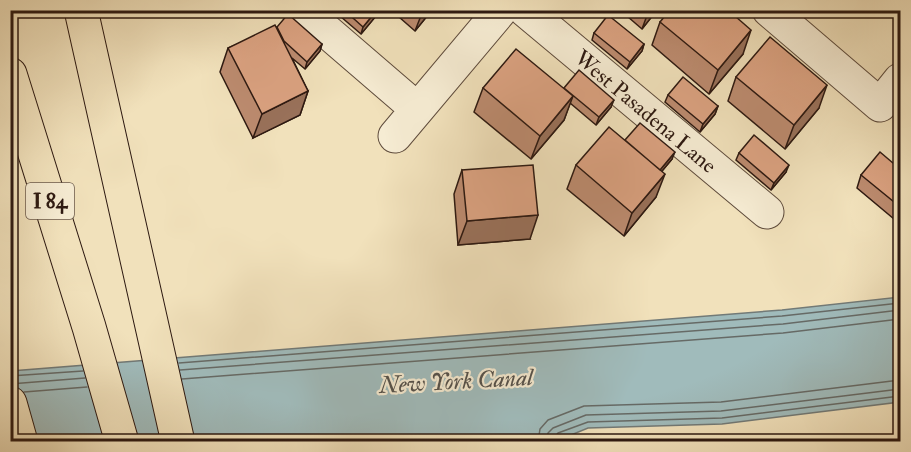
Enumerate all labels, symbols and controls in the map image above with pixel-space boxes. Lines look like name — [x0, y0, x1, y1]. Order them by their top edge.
street label: West Pasadena Lane — [568, 43, 722, 180]
road number: I 84 — [26, 183, 74, 219]
water label: New York Canal — [376, 362, 536, 401]

